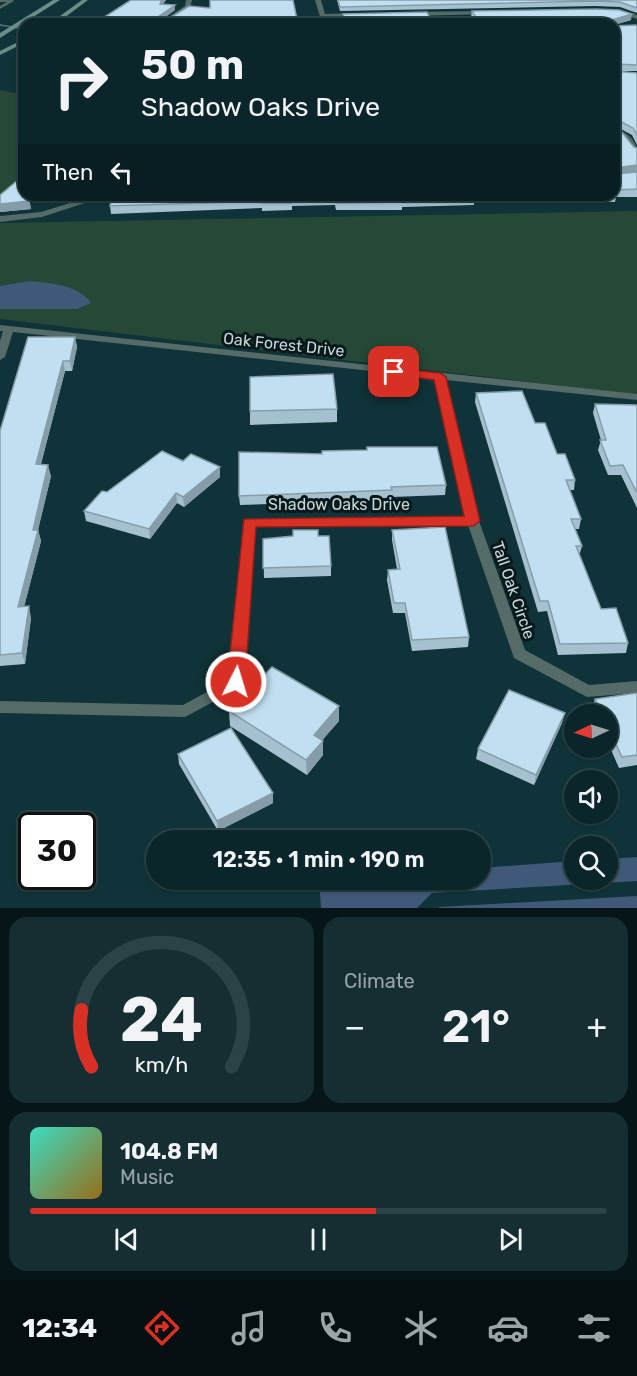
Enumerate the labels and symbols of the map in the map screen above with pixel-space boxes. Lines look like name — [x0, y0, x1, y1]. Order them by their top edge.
street label: Oak Forest Drive — [222, 329, 346, 360]
pin — [368, 346, 419, 397]
street label: Shadow Oaks Drive — [268, 495, 410, 514]
street label: Tall Oak Circle — [488, 539, 539, 642]
position arrow — [204, 650, 268, 714]
north arrow — [564, 704, 618, 758]
speed limit sign: 30 — [18, 812, 96, 890]

